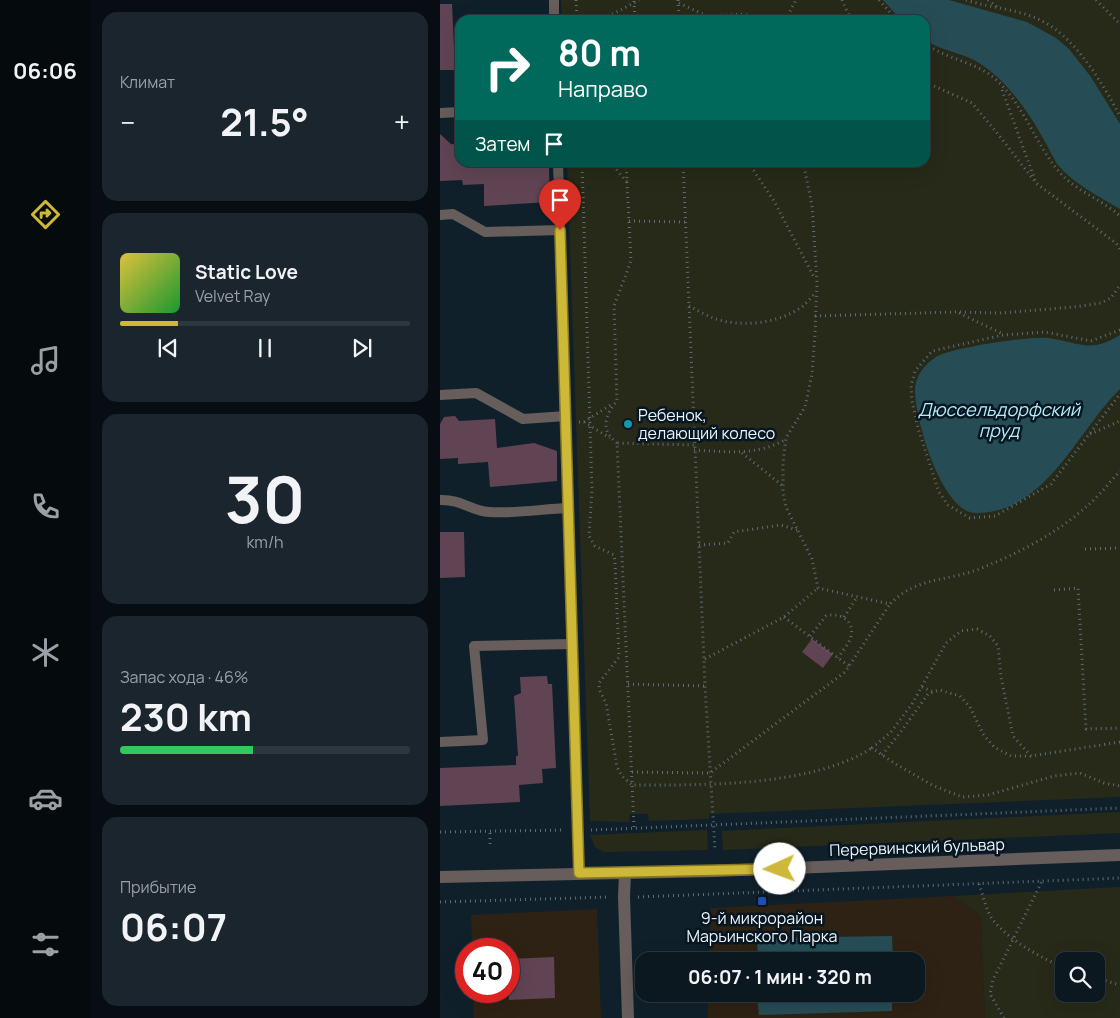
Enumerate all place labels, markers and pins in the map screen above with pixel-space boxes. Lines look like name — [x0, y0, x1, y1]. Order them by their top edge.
pin — [539, 179, 581, 230]
place label: Ребенок, делающий колесо — [638, 404, 775, 444]
marker: Ребенок, делающий колесо — [622, 418, 634, 430]
marker: 9-й микрорайон Марьинского Парка — [756, 895, 768, 907]
place label: 9-й микрорайон Марьинского Парка — [687, 907, 837, 947]

